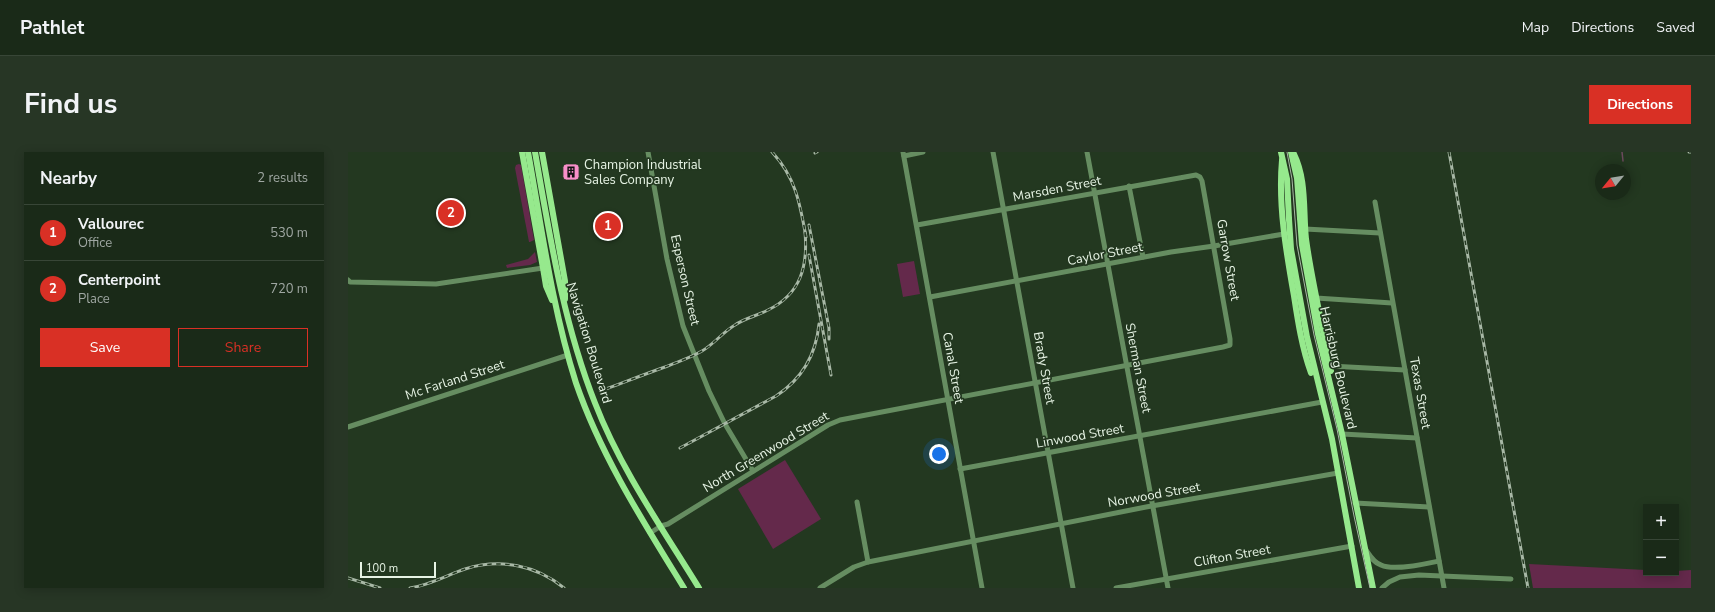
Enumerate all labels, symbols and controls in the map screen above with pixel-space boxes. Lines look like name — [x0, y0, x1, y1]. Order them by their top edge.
text: Pathlet — [20, 15, 84, 41]
text: Map — [1522, 18, 1549, 37]
text: Directions — [1571, 18, 1634, 37]
text: Saved — [1656, 18, 1695, 37]
text: Find us — [24, 85, 118, 123]
button: Directions — [1589, 85, 1691, 124]
place label: Champion Industrial Sales Company — [584, 156, 702, 189]
building icon: Champion Industrial Sales Company — [561, 162, 581, 182]
north arrow — [1595, 164, 1631, 200]
text: Nearby — [40, 167, 97, 190]
text: 2 results — [257, 169, 308, 187]
street label: Marsden Street — [1011, 172, 1103, 206]
pin: 2 — [438, 198, 464, 228]
pin: 1 — [595, 211, 621, 241]
text: Vallourec — [78, 214, 144, 234]
street label: Garrow Street — [1212, 218, 1244, 303]
text: 1 — [49, 224, 57, 242]
text: 530 m — [270, 224, 308, 242]
street label: Esperson Street — [666, 233, 704, 328]
text: Office — [78, 234, 112, 252]
street label: Caylor Street — [1066, 238, 1145, 270]
text: Centerpoint — [78, 270, 160, 290]
text: 2 — [49, 280, 57, 298]
text: 720 m — [270, 280, 308, 298]
street label: Navigation Boulevard — [562, 280, 616, 406]
text: Place — [78, 290, 110, 308]
street label: Harrisburg Boulevard — [1315, 305, 1361, 431]
street label: Sherman Street — [1120, 322, 1156, 415]
button: Save — [40, 328, 170, 367]
button: Share — [178, 328, 308, 367]
street label: Brady Street — [1029, 330, 1059, 406]
street label: Canal Street — [938, 331, 968, 406]
street label: Mc Farland Street — [403, 355, 507, 405]
street label: Texas Street — [1405, 356, 1435, 431]
street label: North Greenwood Street — [700, 407, 833, 497]
street label: Linwood Street — [1035, 419, 1126, 453]
your location — [929, 444, 949, 464]
street label: Norwood Street — [1106, 478, 1202, 512]
map controls — [1643, 504, 1679, 576]
button: + — [1643, 504, 1679, 540]
street label: Clifton Street — [1192, 540, 1272, 572]
button: − — [1643, 540, 1679, 576]
scale bar — [360, 560, 436, 579]
text: 100 m — [366, 561, 398, 576]

